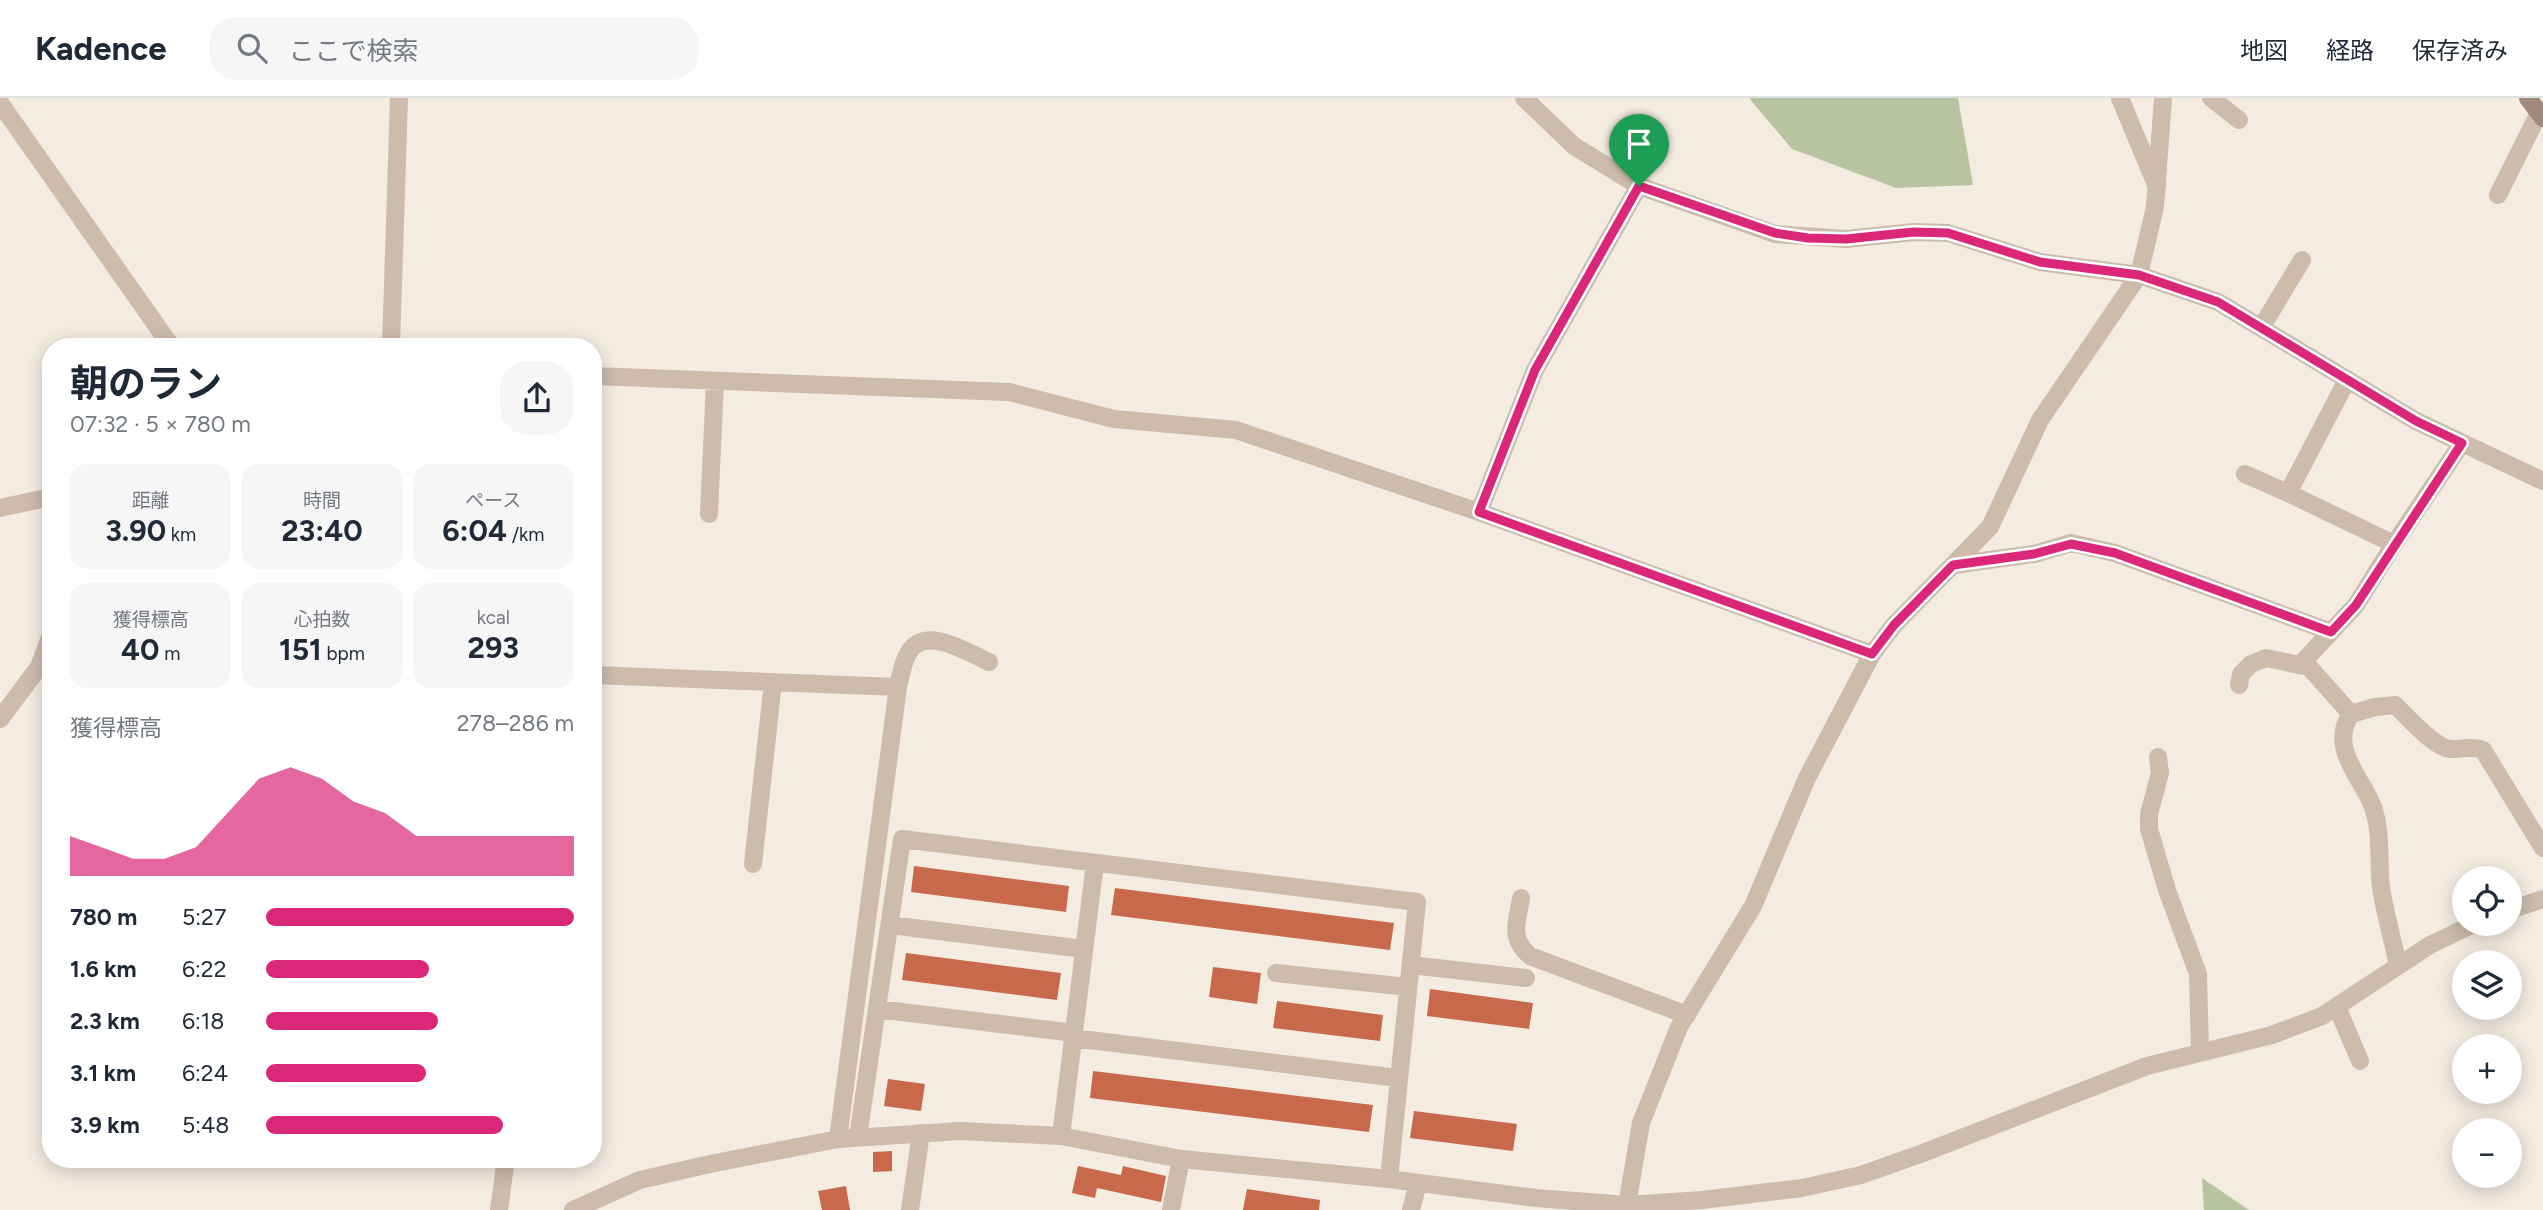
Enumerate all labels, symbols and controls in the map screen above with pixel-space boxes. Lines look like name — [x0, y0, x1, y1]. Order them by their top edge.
search box — [209, 17, 699, 80]
text: Kadence — [35, 29, 167, 68]
icon: search — [233, 29, 271, 67]
text: ここで検索 — [289, 35, 419, 67]
text: 地図 — [2240, 36, 2288, 65]
text: 経路 — [2326, 36, 2374, 65]
text: 保存済み — [2412, 36, 2508, 65]
pin — [1609, 114, 1669, 186]
icon: arrive — [1620, 125, 1658, 163]
text: 朝のラン — [70, 361, 222, 407]
button: share — [500, 361, 574, 435]
text: 07:32 · 5 × 780 m — [70, 410, 251, 438]
text: 距離 — [132, 489, 170, 512]
text: 時間 — [303, 489, 341, 512]
text: ペース — [465, 489, 521, 512]
text: 3.90 — [105, 512, 166, 549]
text: 23:40 — [281, 512, 363, 549]
text: 6:04 — [442, 512, 507, 549]
text: km — [166, 523, 196, 546]
text: /km — [507, 523, 544, 546]
text: kcal — [477, 606, 510, 629]
text: 獲得標高 — [113, 608, 189, 631]
text: 心拍数 — [293, 608, 351, 631]
text: 293 — [468, 629, 519, 666]
text: 40 — [121, 631, 159, 668]
text: 151 — [279, 631, 322, 668]
text: m — [159, 642, 180, 665]
text: bpm — [322, 642, 365, 665]
text: 278–286 m — [457, 709, 574, 737]
text: 獲得標高 — [70, 714, 162, 742]
map controls — [2452, 866, 2522, 1188]
button: locate — [2452, 866, 2522, 936]
text: 780 m — [70, 903, 137, 931]
text: 5:27 — [182, 903, 226, 931]
button: layers — [2452, 950, 2522, 1020]
text: 1.6 km — [70, 955, 137, 983]
text: 6:22 — [182, 955, 227, 983]
text: 2.3 km — [70, 1007, 140, 1035]
text: 6:18 — [182, 1007, 224, 1035]
button: + — [2452, 1034, 2522, 1104]
text: 3.1 km — [70, 1059, 136, 1087]
text: 6:24 — [182, 1059, 228, 1087]
text: 3.9 km — [70, 1111, 140, 1139]
text: 5:48 — [182, 1111, 229, 1139]
button: − — [2452, 1118, 2522, 1188]

